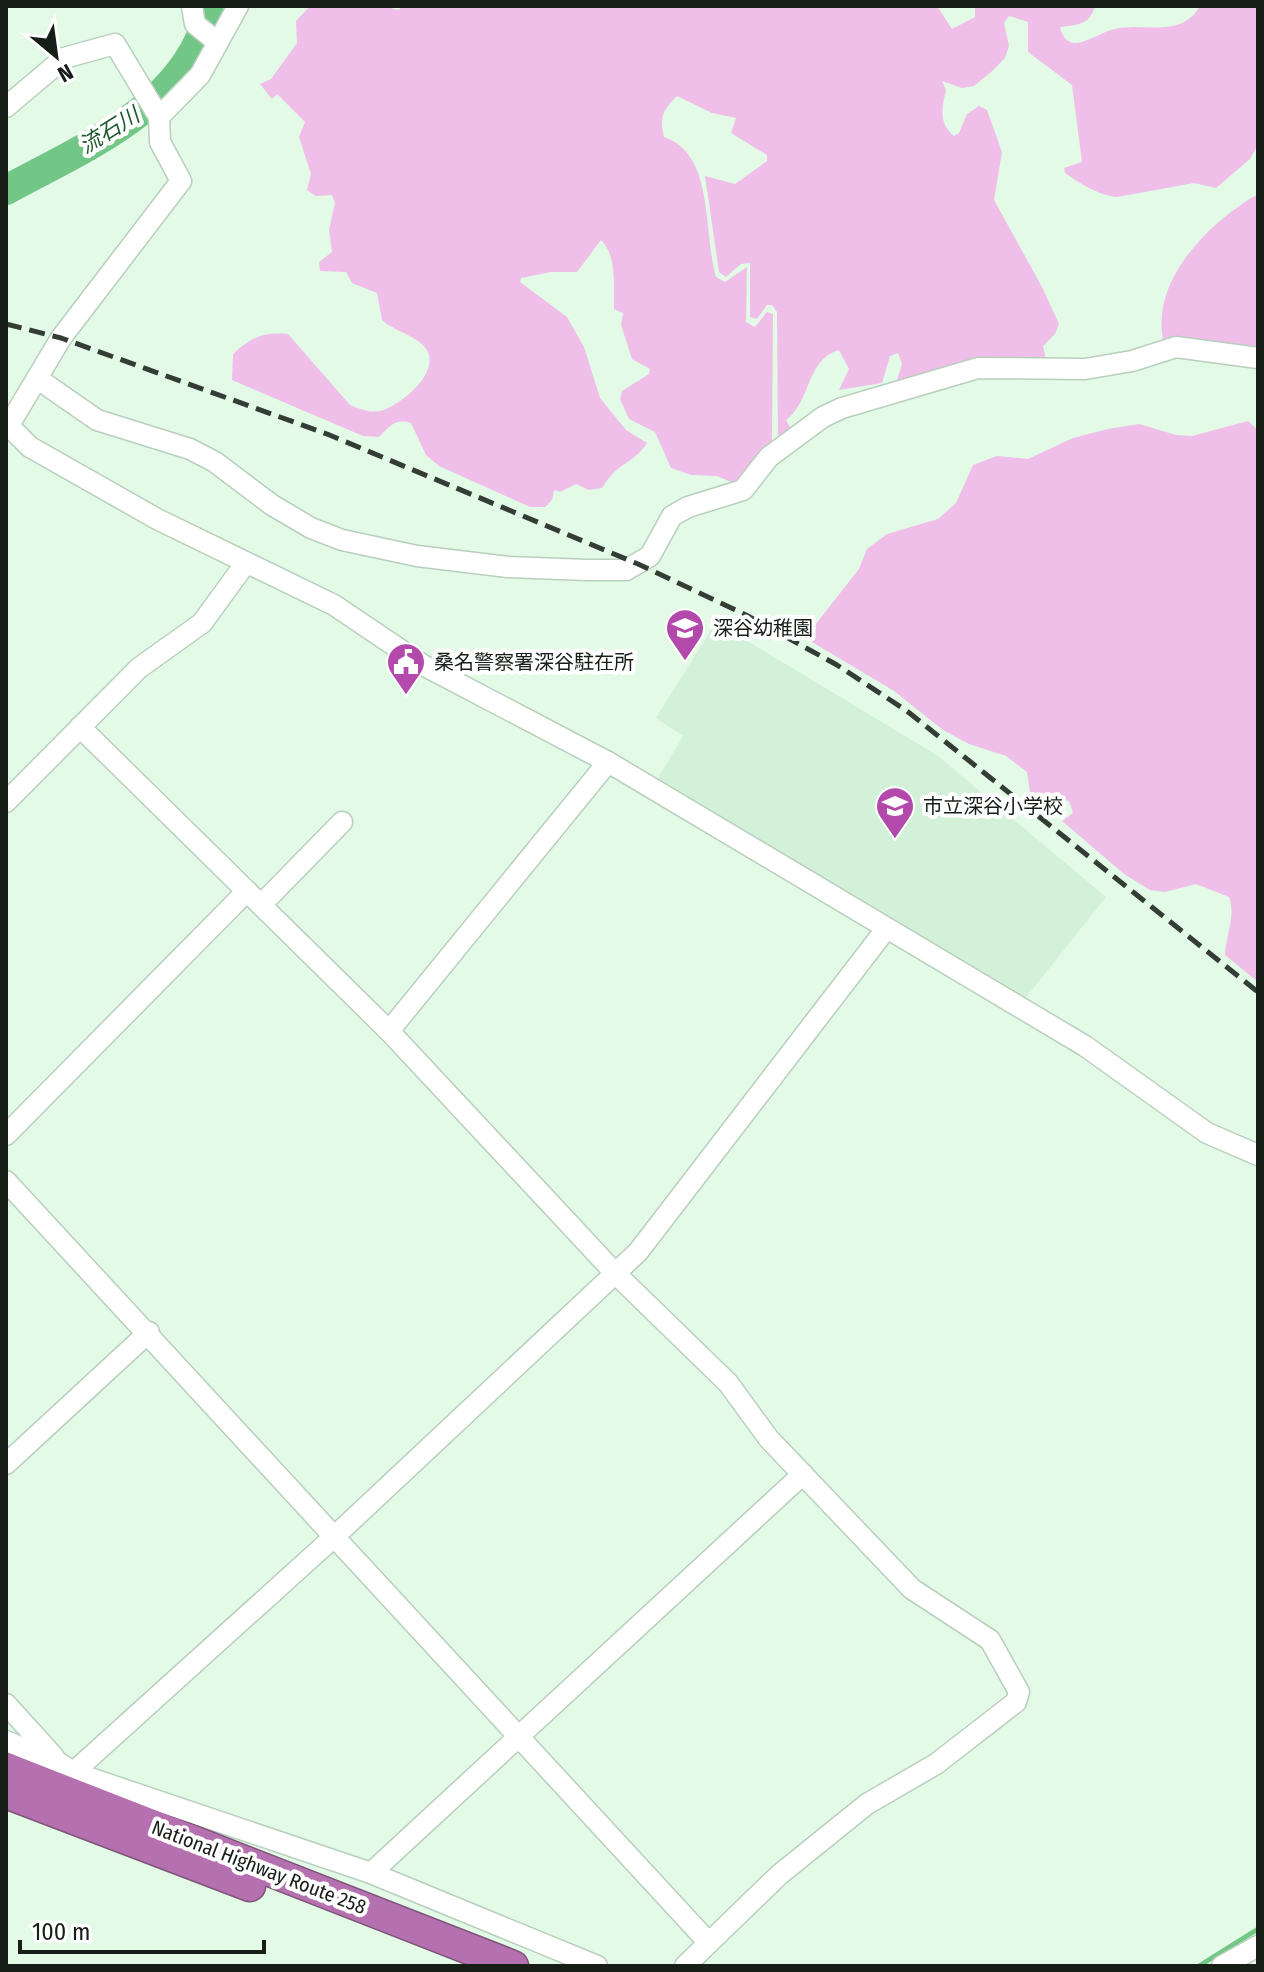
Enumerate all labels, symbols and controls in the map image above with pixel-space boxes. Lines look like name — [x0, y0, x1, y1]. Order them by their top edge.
north arrow — [16, 16, 96, 96]
text: N — [53, 58, 78, 88]
water label: 流石川 — [74, 100, 146, 159]
school or university icon: 深谷幼稚園 — [664, 607, 706, 662]
place label: 深谷幼稚園 — [713, 616, 813, 640]
public building icon: 桑名警察署深谷駐在所 — [385, 641, 427, 696]
place label: 桑名警察署深谷駐在所 — [434, 650, 634, 674]
school or university icon: 市立深谷小学校 — [874, 785, 916, 840]
place label: 市立深谷小学校 — [923, 794, 1063, 818]
street label: National Highway Route 258 — [148, 1815, 370, 1919]
scale bar — [20, 1904, 264, 1954]
text: 100 m — [32, 1918, 90, 1946]

